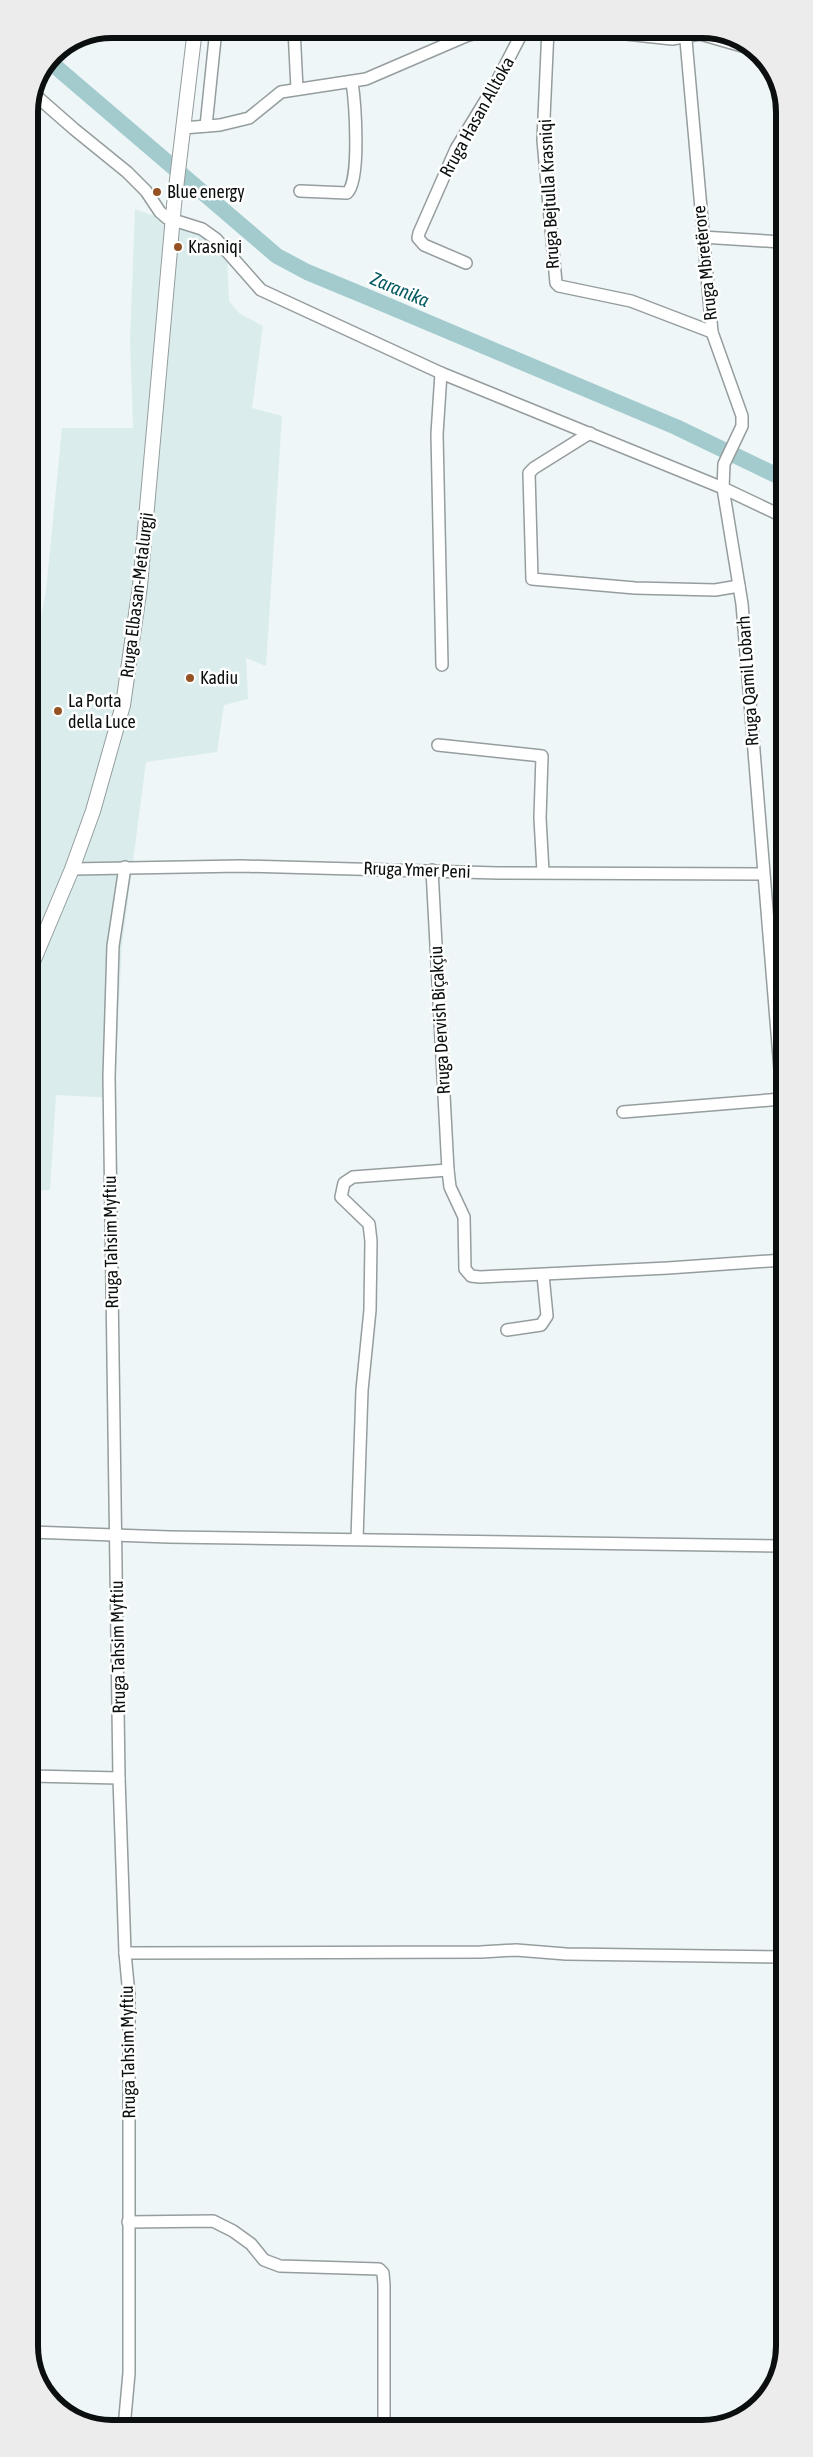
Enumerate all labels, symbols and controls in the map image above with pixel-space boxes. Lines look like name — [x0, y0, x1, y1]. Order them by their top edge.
street label: Rruga Hasan Alltoka — [435, 53, 518, 180]
street label: Rruga Bejtulla Krasniqi — [534, 118, 563, 270]
place label: Blue energy — [167, 181, 245, 202]
marker: Blue energy — [151, 186, 163, 198]
street label: Rruga Mbretërore — [688, 204, 721, 322]
place label: Krasniqi — [188, 236, 242, 257]
marker: Krasniqi — [172, 241, 184, 253]
water label: Zaranika — [367, 267, 433, 311]
street label: Rruga Elbasan-Metalurgji — [116, 511, 157, 679]
street label: Rruga Qamil Lobarh — [732, 615, 763, 747]
place label: Kadiu — [200, 667, 238, 688]
marker: Kadiu — [184, 672, 196, 684]
place label: La Porta della Luce — [68, 690, 136, 732]
marker: La Porta della Luce — [52, 705, 64, 717]
street label: Rruga Ymer Peni — [363, 857, 471, 882]
street label: Rruga Dervish Biçakçiu — [425, 945, 454, 1095]
street label: Rruga Tahsim Myftiu — [99, 1175, 122, 1309]
street label: Rruga Tahsim Myftiu — [106, 1580, 129, 1714]
street label: Rruga Tahsim Myftiu — [116, 1985, 139, 2119]

